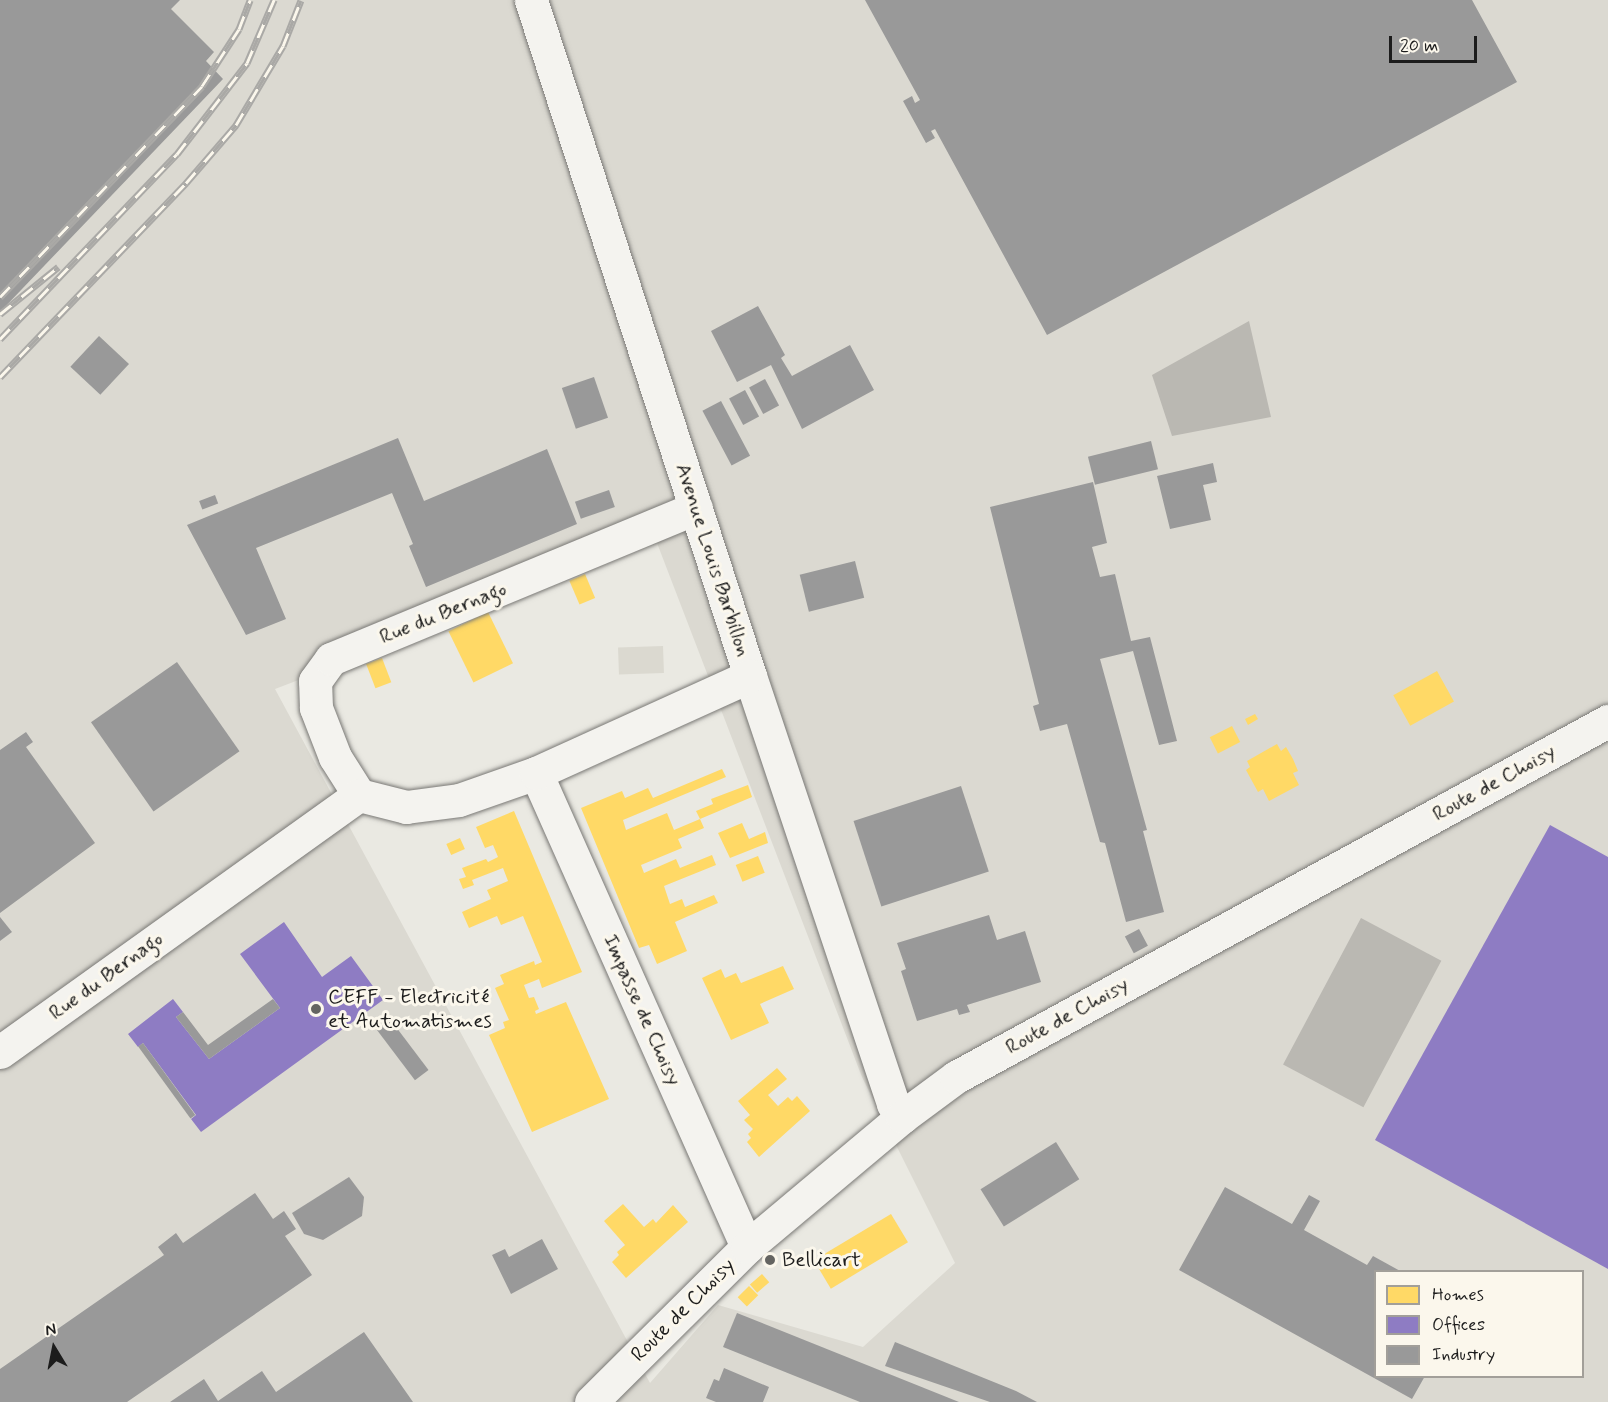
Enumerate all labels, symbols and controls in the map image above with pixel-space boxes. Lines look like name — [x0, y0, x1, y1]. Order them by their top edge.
scale bar — [1392, 24, 1480, 62]
text: 20 m — [1400, 34, 1438, 58]
street label: Avenue Louis Barbillon — [669, 459, 757, 661]
street label: Rue du Bernago — [375, 576, 511, 650]
street label: Route de Choisy — [1429, 739, 1559, 827]
street label: Rue du Bernago — [43, 926, 169, 1026]
street label: Impasse de Choisy — [597, 930, 687, 1090]
street label: Route de Choisy — [1002, 972, 1132, 1060]
place label: CEFF - Electricité et Automatismes — [328, 984, 489, 1034]
marker: CEFF - Electricité et Automatismes — [309, 1002, 323, 1016]
place label: Bellicart — [782, 1247, 861, 1273]
street label: Route de Choisy — [626, 1253, 740, 1367]
marker: Bellicart — [763, 1253, 777, 1267]
legend — [1374, 1270, 1584, 1378]
text: Homes — [1432, 1283, 1484, 1307]
text: Offices — [1432, 1313, 1485, 1337]
north arrow — [24, 1318, 84, 1378]
text: N — [44, 1319, 58, 1341]
text: Industry — [1432, 1343, 1495, 1367]

